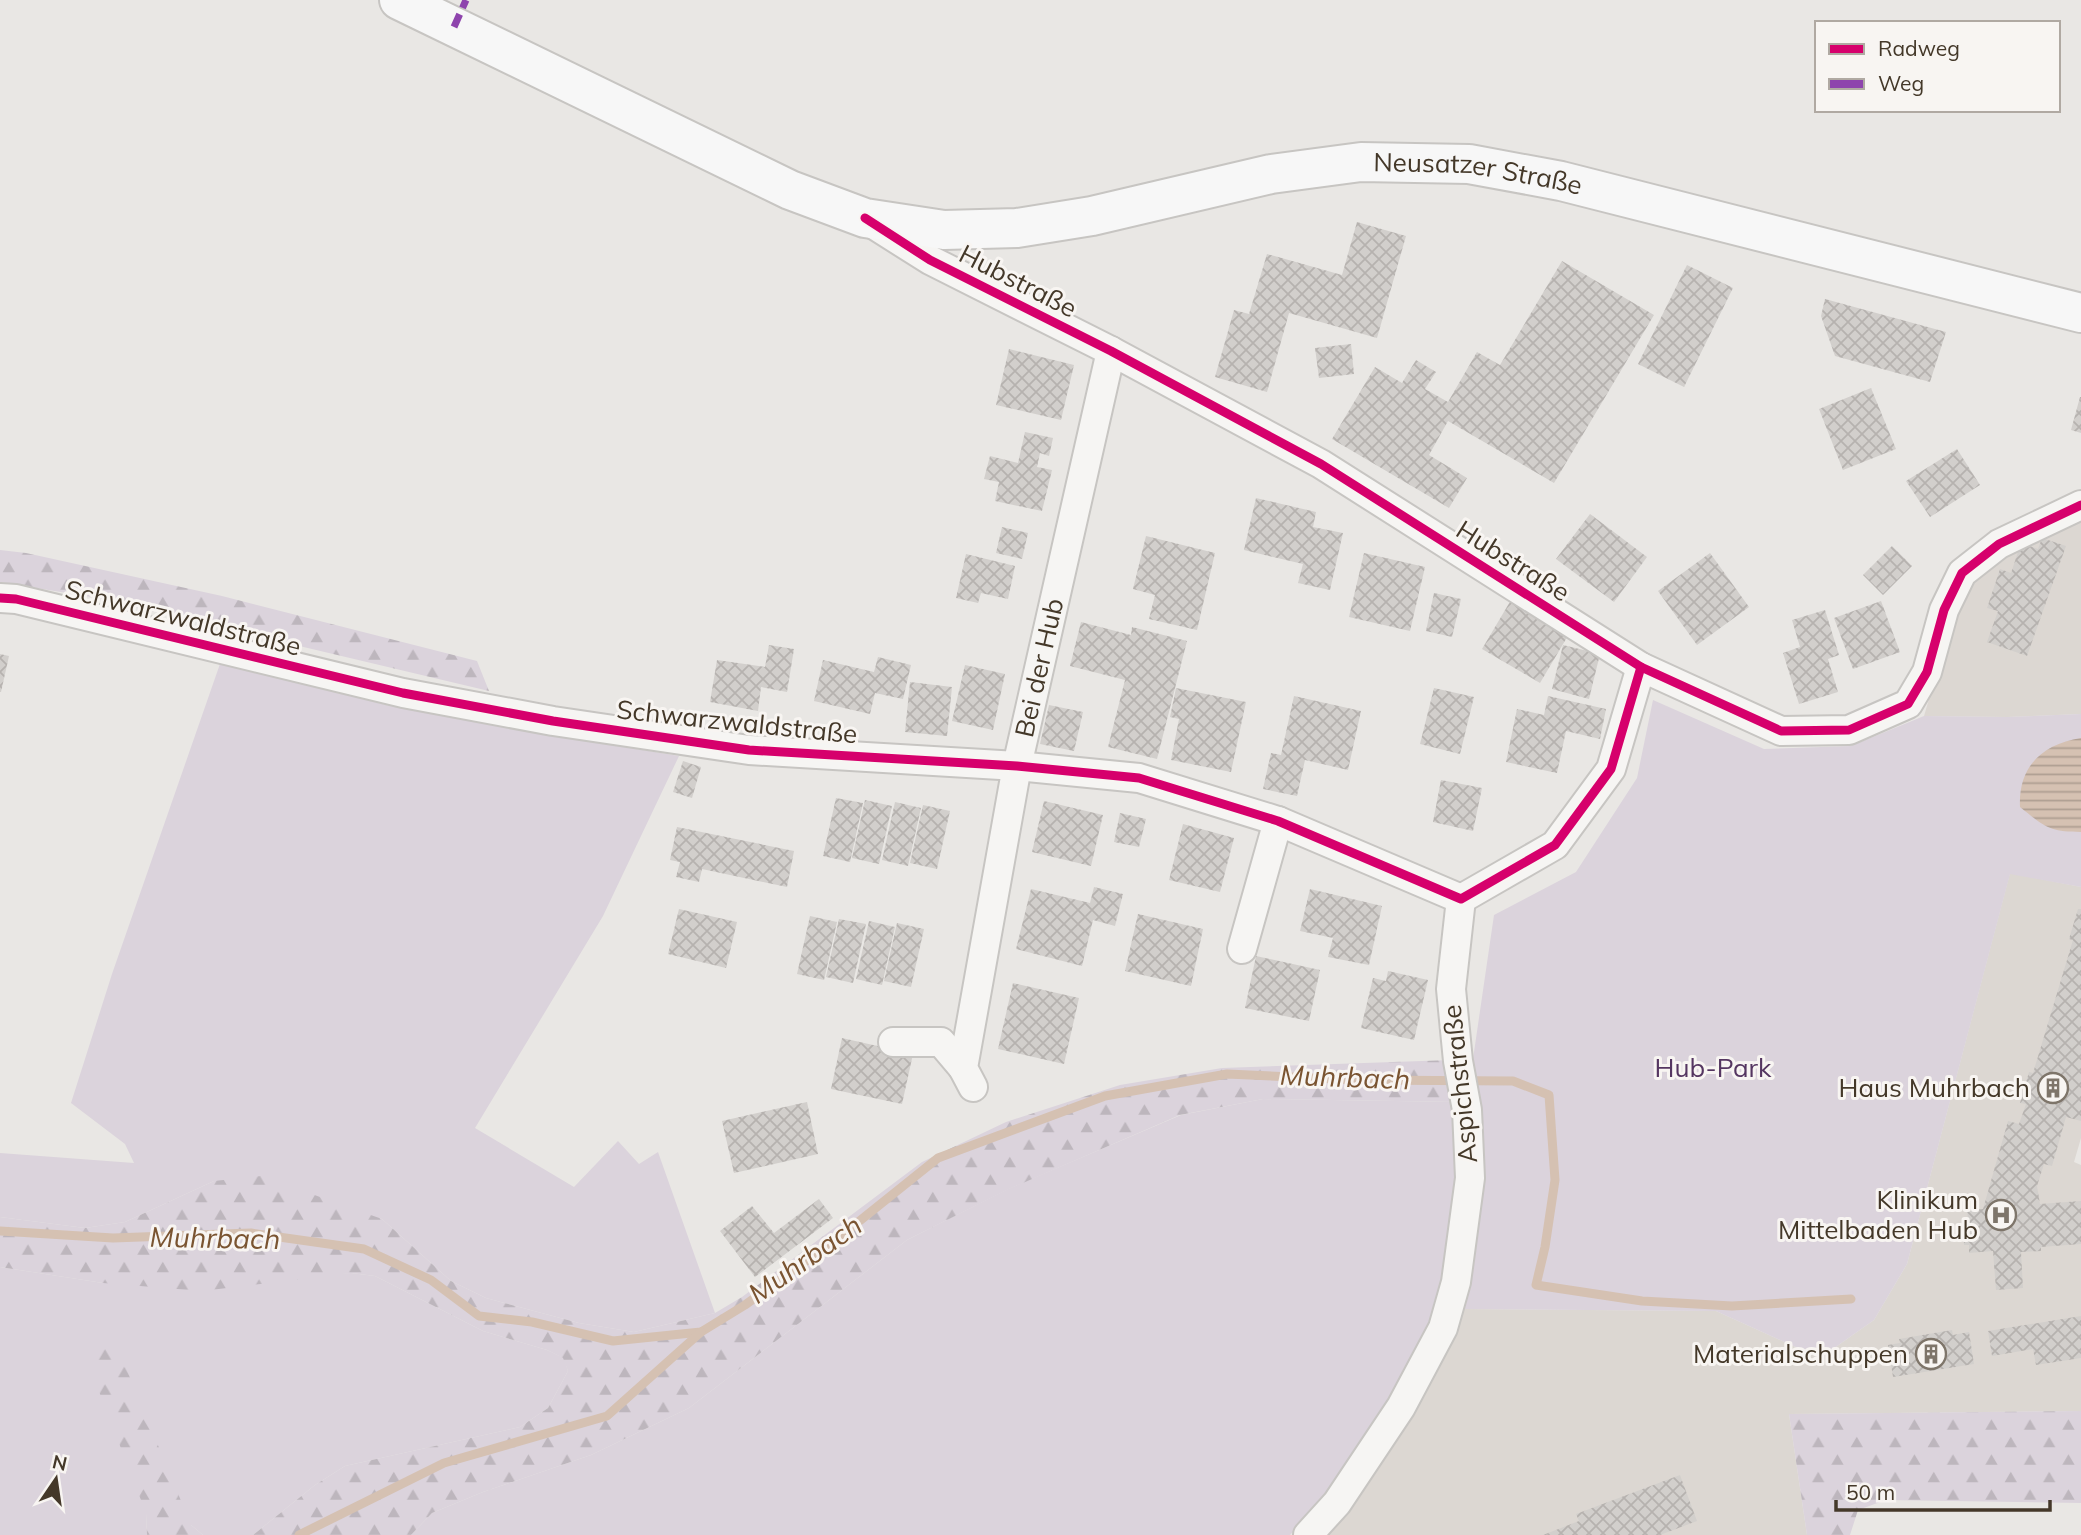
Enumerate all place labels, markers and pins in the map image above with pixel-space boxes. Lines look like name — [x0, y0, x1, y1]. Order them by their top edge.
place label: Haus Muhrbach — [1839, 1071, 2030, 1104]
building icon: Haus Muhrbach — [2036, 1071, 2070, 1105]
place label: Klinikum Mittelbaden Hub — [1778, 1183, 1978, 1246]
hospital icon: Klinikum Mittelbaden Hub — [1984, 1198, 2018, 1232]
place label: Materialschuppen — [1693, 1337, 1908, 1370]
building icon: Materialschuppen — [1914, 1337, 1948, 1371]

